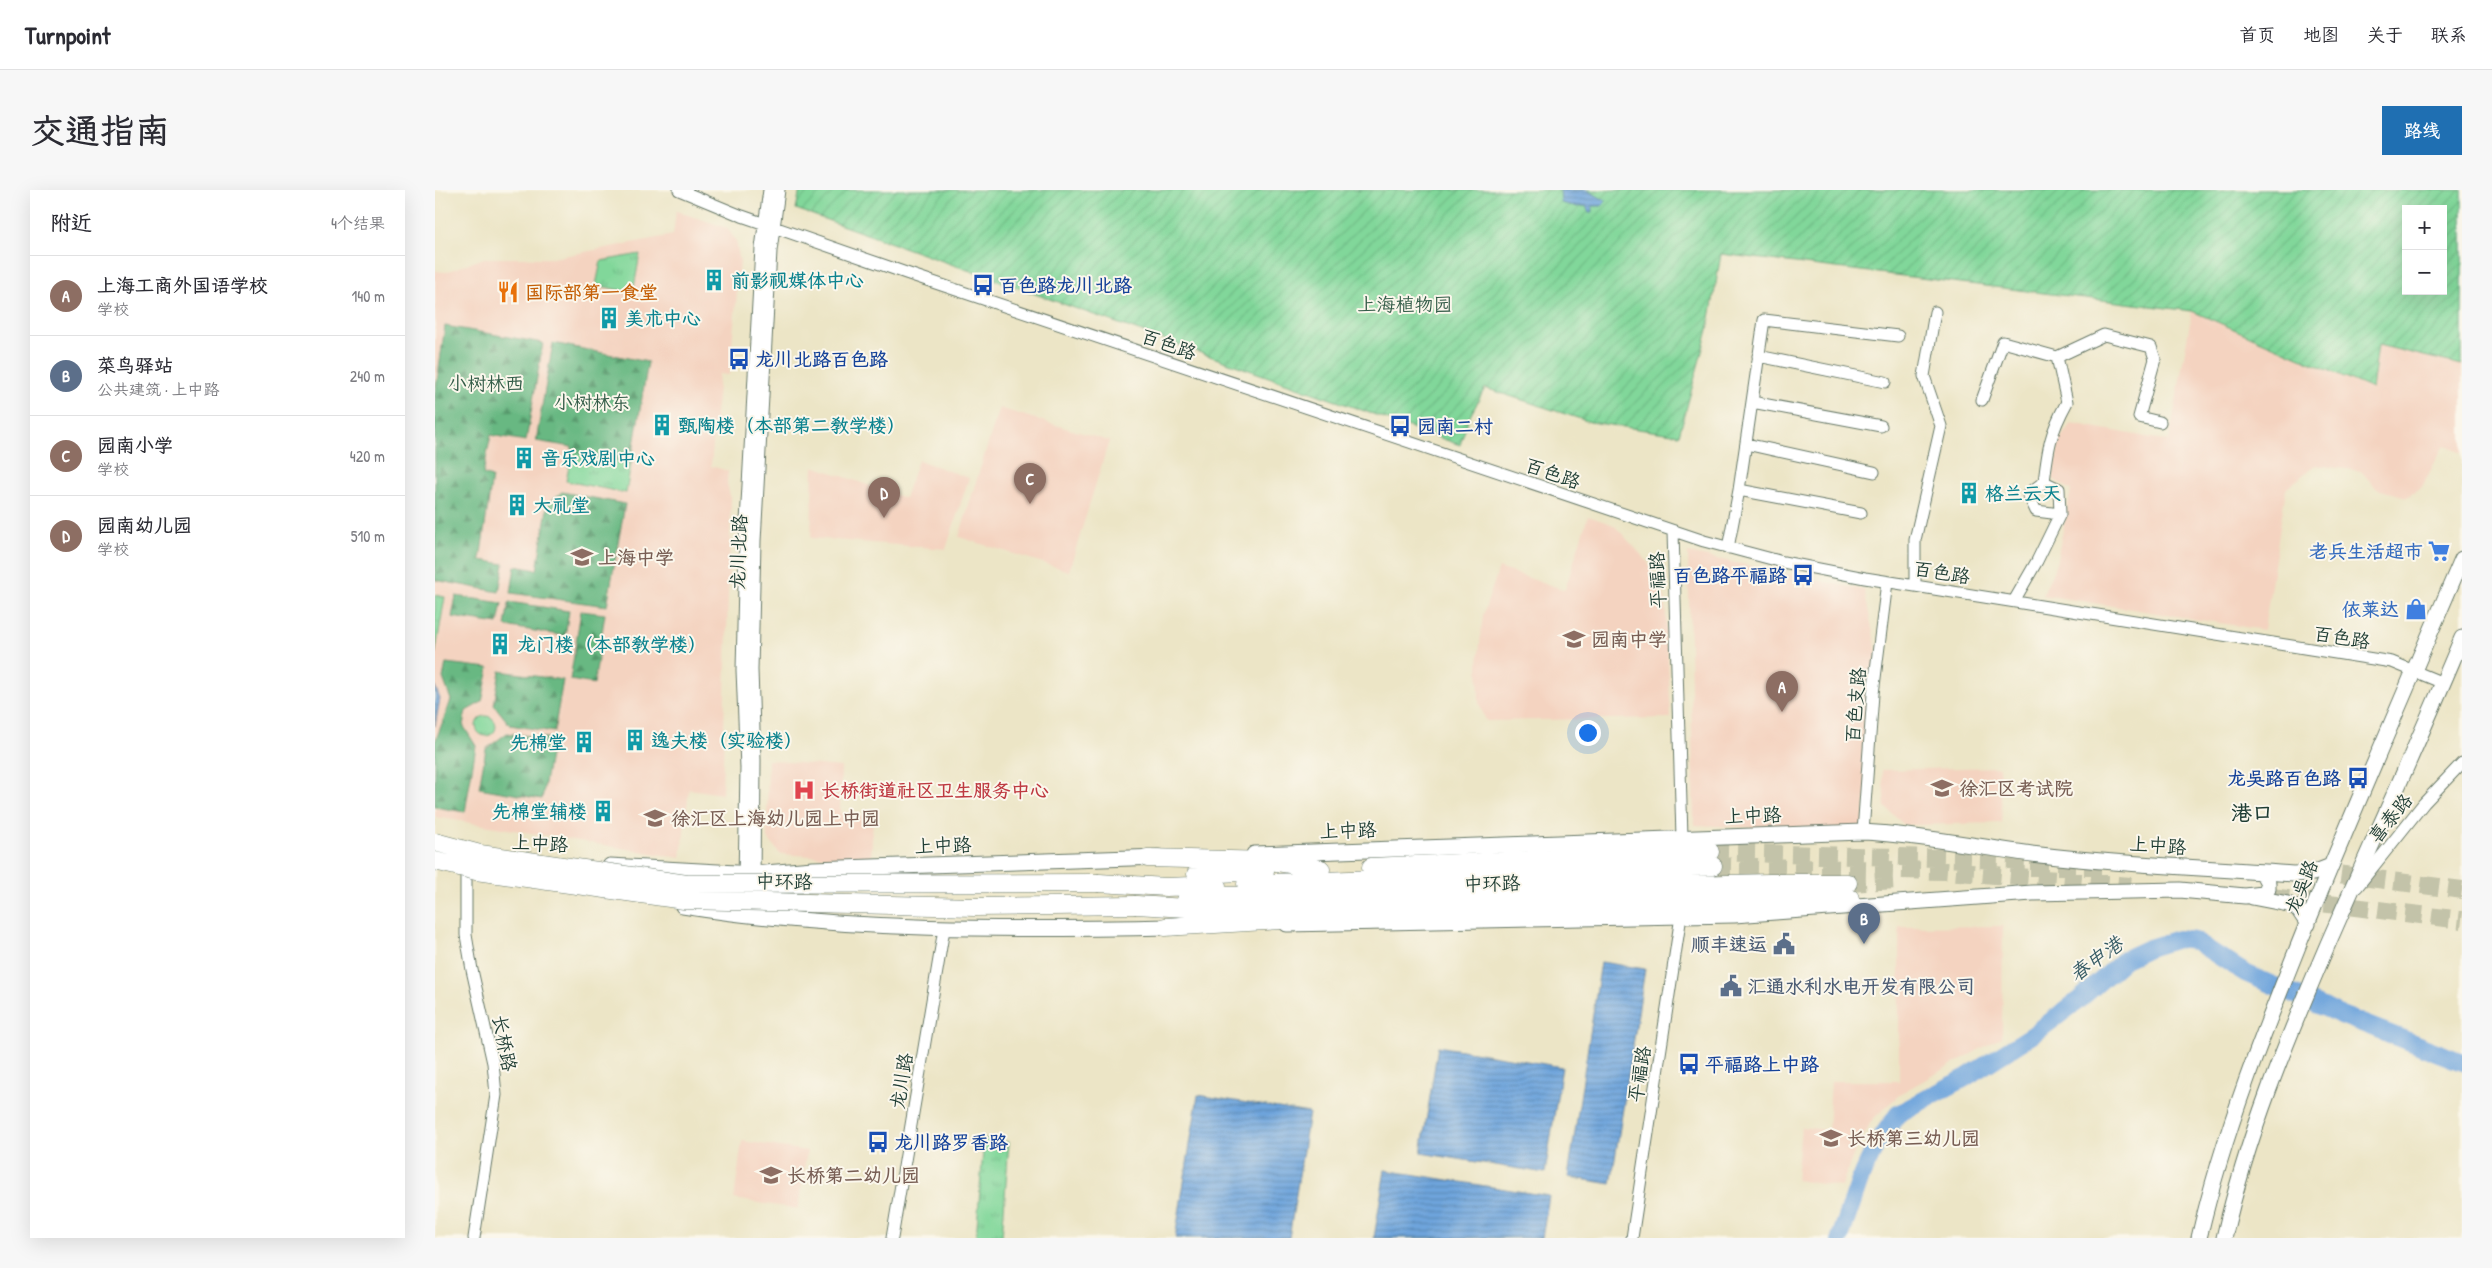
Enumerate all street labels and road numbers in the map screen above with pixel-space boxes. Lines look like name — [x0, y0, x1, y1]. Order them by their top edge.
street label: 百色路 — [1138, 322, 1200, 366]
street label: 百色路 — [1522, 451, 1584, 495]
street label: 龙川北路 — [724, 514, 752, 590]
street label: 平福路 — [1643, 551, 1671, 609]
street label: 百色路 — [1912, 555, 1972, 589]
street label: 百色路 — [2312, 620, 2372, 654]
street label: 百色支路 — [1839, 666, 1871, 744]
street label: 喜泰路 — [2362, 788, 2418, 848]
street label: 上中路 — [1724, 801, 1782, 829]
street label: 上中路 — [1319, 816, 1377, 844]
street label: 上中路 — [511, 829, 569, 857]
street label: 上中路 — [2129, 830, 2187, 860]
street label: 上中路 — [914, 831, 972, 859]
street label: 龙吴路 — [2278, 856, 2324, 918]
street label: 中环路 — [755, 868, 813, 894]
street label: 中环路 — [1463, 870, 1521, 896]
street label: 长桥路 — [487, 1013, 523, 1073]
street label: 平福路 — [1622, 1044, 1656, 1104]
street label: 龙川路 — [884, 1051, 918, 1111]

